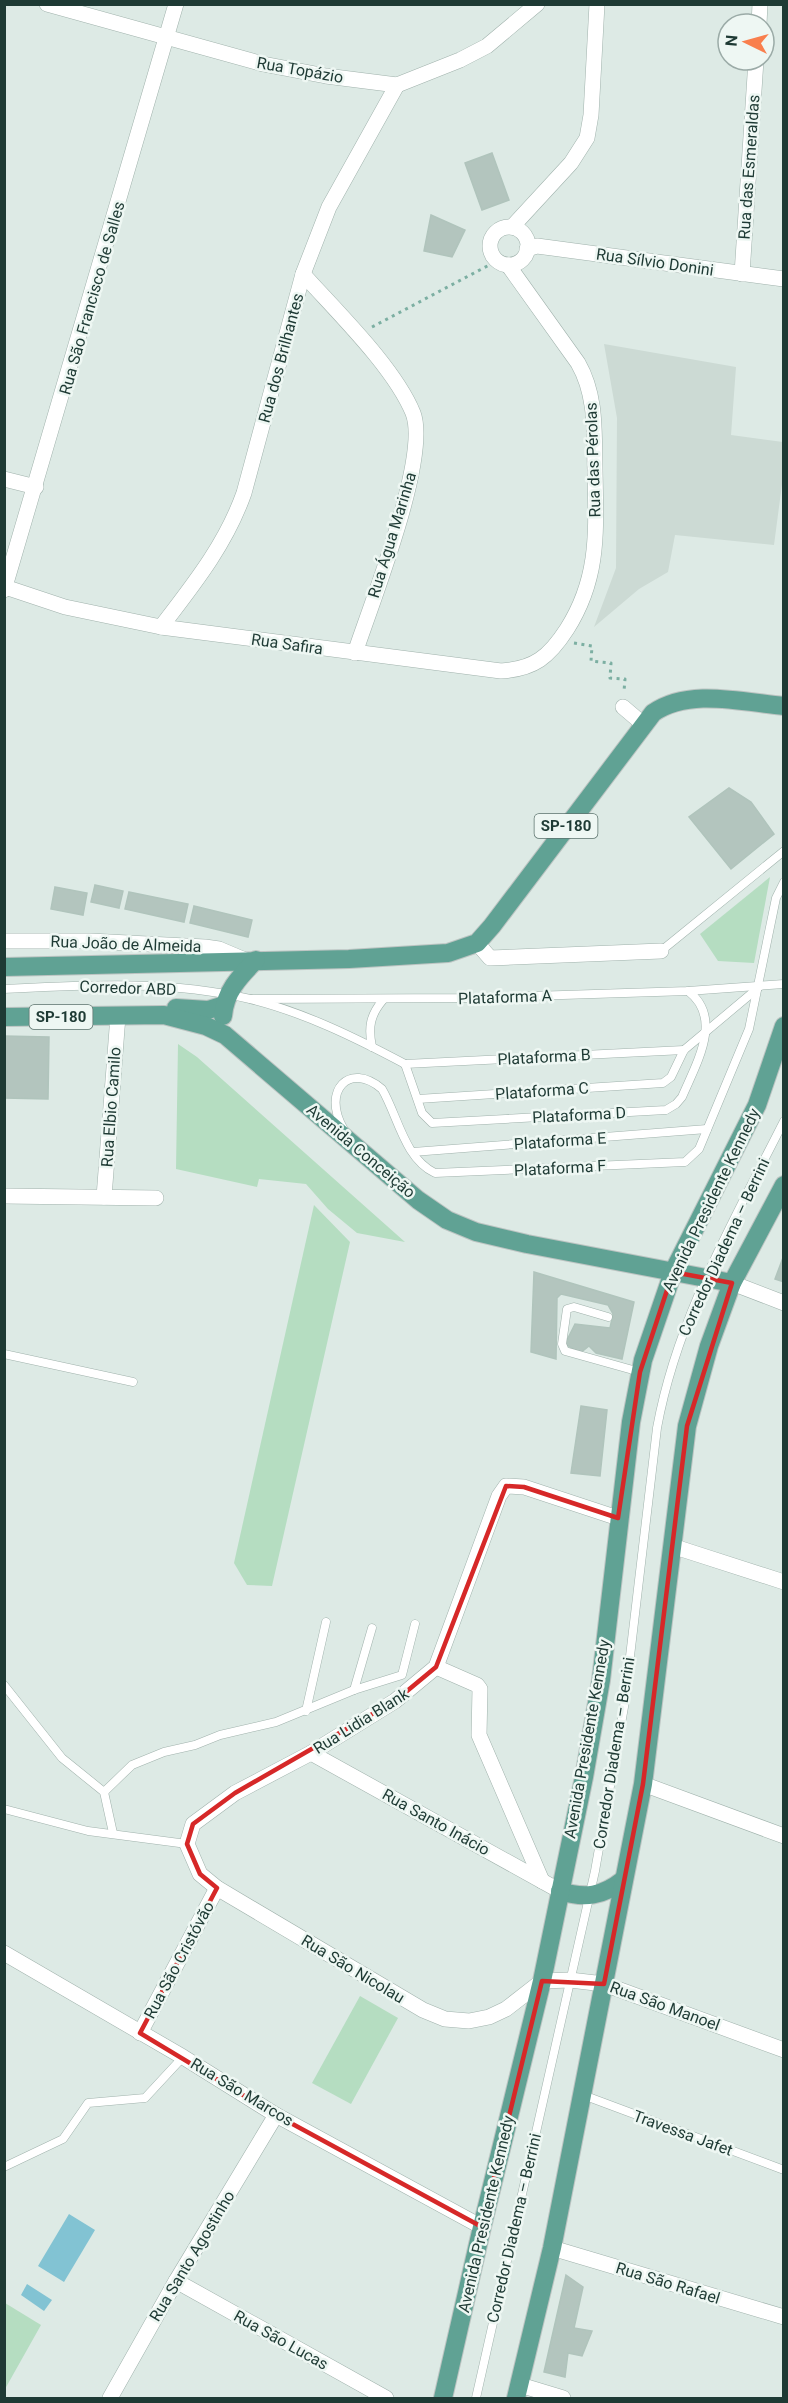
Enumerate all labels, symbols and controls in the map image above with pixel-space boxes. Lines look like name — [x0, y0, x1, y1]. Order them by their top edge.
north arrow — [716, 12, 776, 72]
text: N — [722, 34, 742, 47]
street label: Rua Topázio — [255, 53, 345, 87]
street label: Rua das Esmeraldas — [734, 94, 764, 240]
street label: Rua São Francisco de Salles — [55, 199, 129, 397]
street label: Rua Sílvio Donini — [595, 244, 715, 280]
street label: Rua dos Brilhantes — [255, 291, 307, 425]
street label: Rua das Pérolas — [581, 402, 605, 518]
street label: Rua Água Marinha — [364, 470, 420, 600]
street label: Rua Safira — [250, 630, 324, 658]
road number: SP-180 — [534, 814, 598, 838]
street label: Rua João de Almeida — [50, 932, 202, 956]
street label: Corredor ABD — [79, 977, 177, 999]
street label: Plataforma A — [458, 986, 553, 1008]
road number: SP-180 — [29, 1005, 92, 1029]
street label: Plataforma B — [497, 1045, 591, 1069]
street label: Rua Elbio Camilo — [97, 1046, 125, 1168]
street label: Plataforma C — [495, 1078, 589, 1104]
street label: Avenida Conceição — [303, 1100, 419, 1202]
street label: Plataforma D — [532, 1103, 626, 1127]
street label: Avenida Presidente Kennedy — [658, 1105, 764, 1295]
street label: Plataforma E — [513, 1128, 607, 1154]
street label: Corredor Diadema – Berrini — [674, 1155, 774, 1339]
street label: Plataforma F — [513, 1156, 607, 1180]
street label: Avenida Presidente Kennedy — [560, 1638, 614, 1840]
street label: Corredor Diadema – Berrini — [589, 1656, 639, 1850]
street label: Rua Lidia Blank — [310, 1684, 413, 1758]
street label: Rua Santo Inácio — [379, 1785, 493, 1859]
street label: Rua São Cristóvão — [140, 1898, 218, 2022]
street label: Rua São Nicolau — [298, 1931, 408, 2007]
street label: Rua São Manoel — [607, 1977, 723, 2035]
street label: Rua São Marcos — [187, 2054, 297, 2130]
street label: Travessa Jafet — [631, 2106, 735, 2160]
street label: Avenida Presidente Kennedy — [454, 2113, 518, 2314]
street label: Corredor Diadema – Berrini — [483, 2131, 545, 2325]
street label: Rua Santo Agostinho — [145, 2187, 239, 2325]
street label: Rua São Rafael — [614, 2258, 722, 2308]
street label: Rua São Lucas — [230, 2306, 332, 2374]

